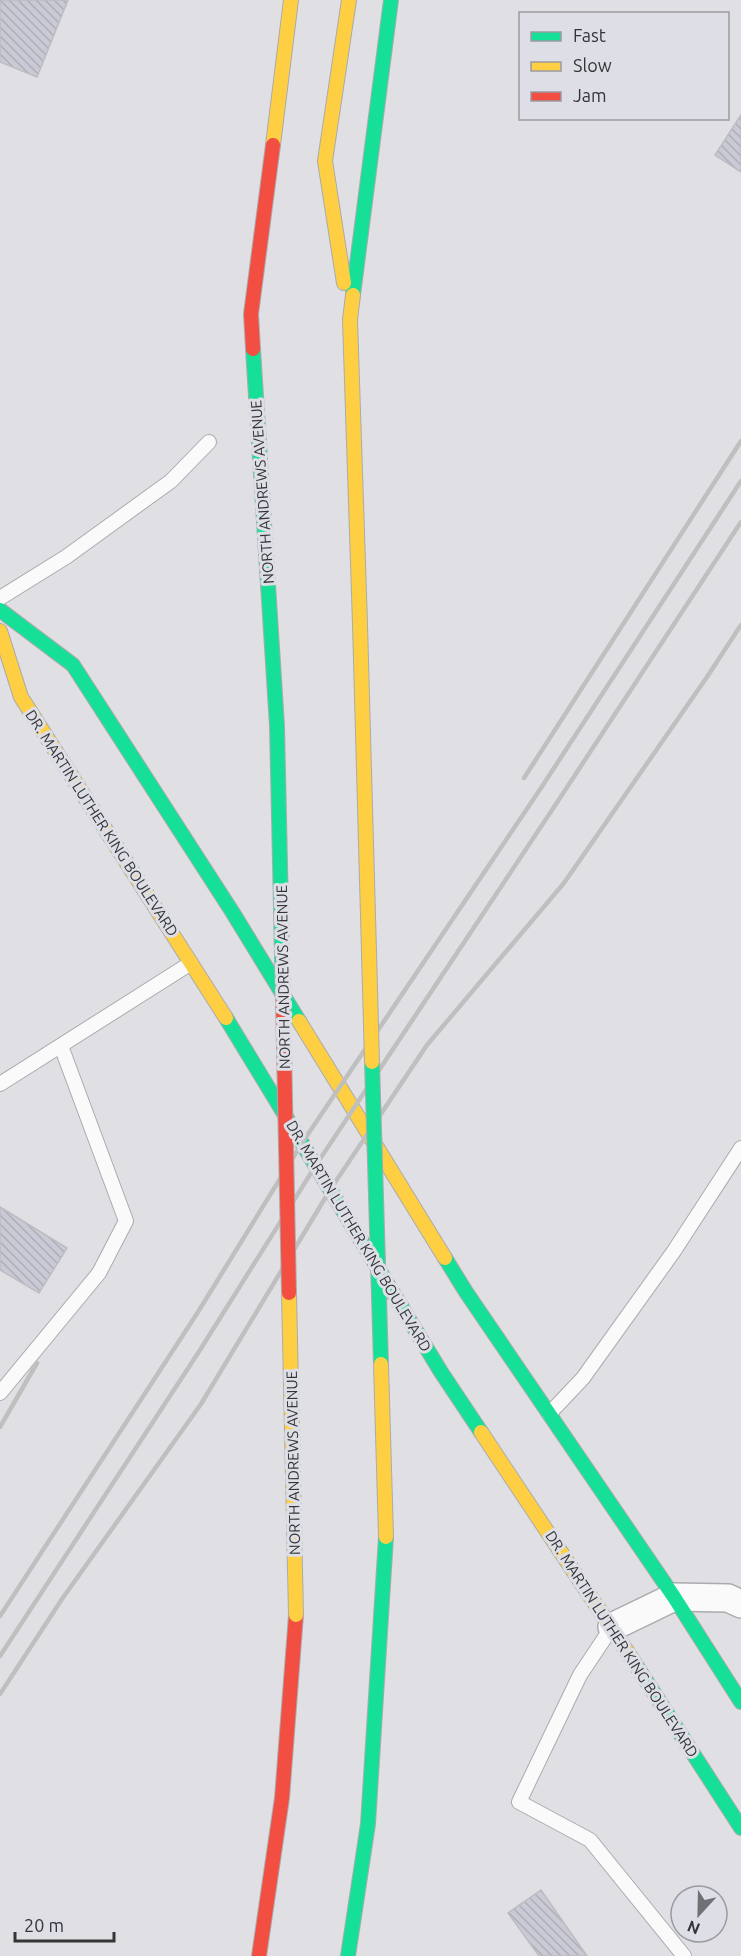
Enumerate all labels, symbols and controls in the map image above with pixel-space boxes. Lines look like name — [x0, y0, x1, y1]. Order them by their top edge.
legend — [519, 12, 729, 120]
text: Fast — [573, 25, 606, 45]
text: Slow — [573, 55, 612, 75]
text: Jam — [573, 85, 607, 105]
street label: NORTH ANDREWS AVENUE — [247, 400, 277, 584]
street label: DR. MARTIN LUTHER KING BOULEVARD — [22, 707, 182, 939]
street label: NORTH ANDREWS AVENUE — [273, 885, 293, 1069]
street label: DR. MARTIN LUTHER KING BOULEVARD — [283, 1117, 435, 1355]
street label: NORTH ANDREWS AVENUE — [283, 1371, 303, 1555]
street label: DR. MARTIN LUTHER KING BOULEVARD — [542, 1528, 702, 1760]
north arrow — [669, 1884, 729, 1944]
scale bar — [15, 1905, 114, 1943]
text: 20 m — [24, 1915, 64, 1935]
text: N — [684, 1917, 702, 1938]

